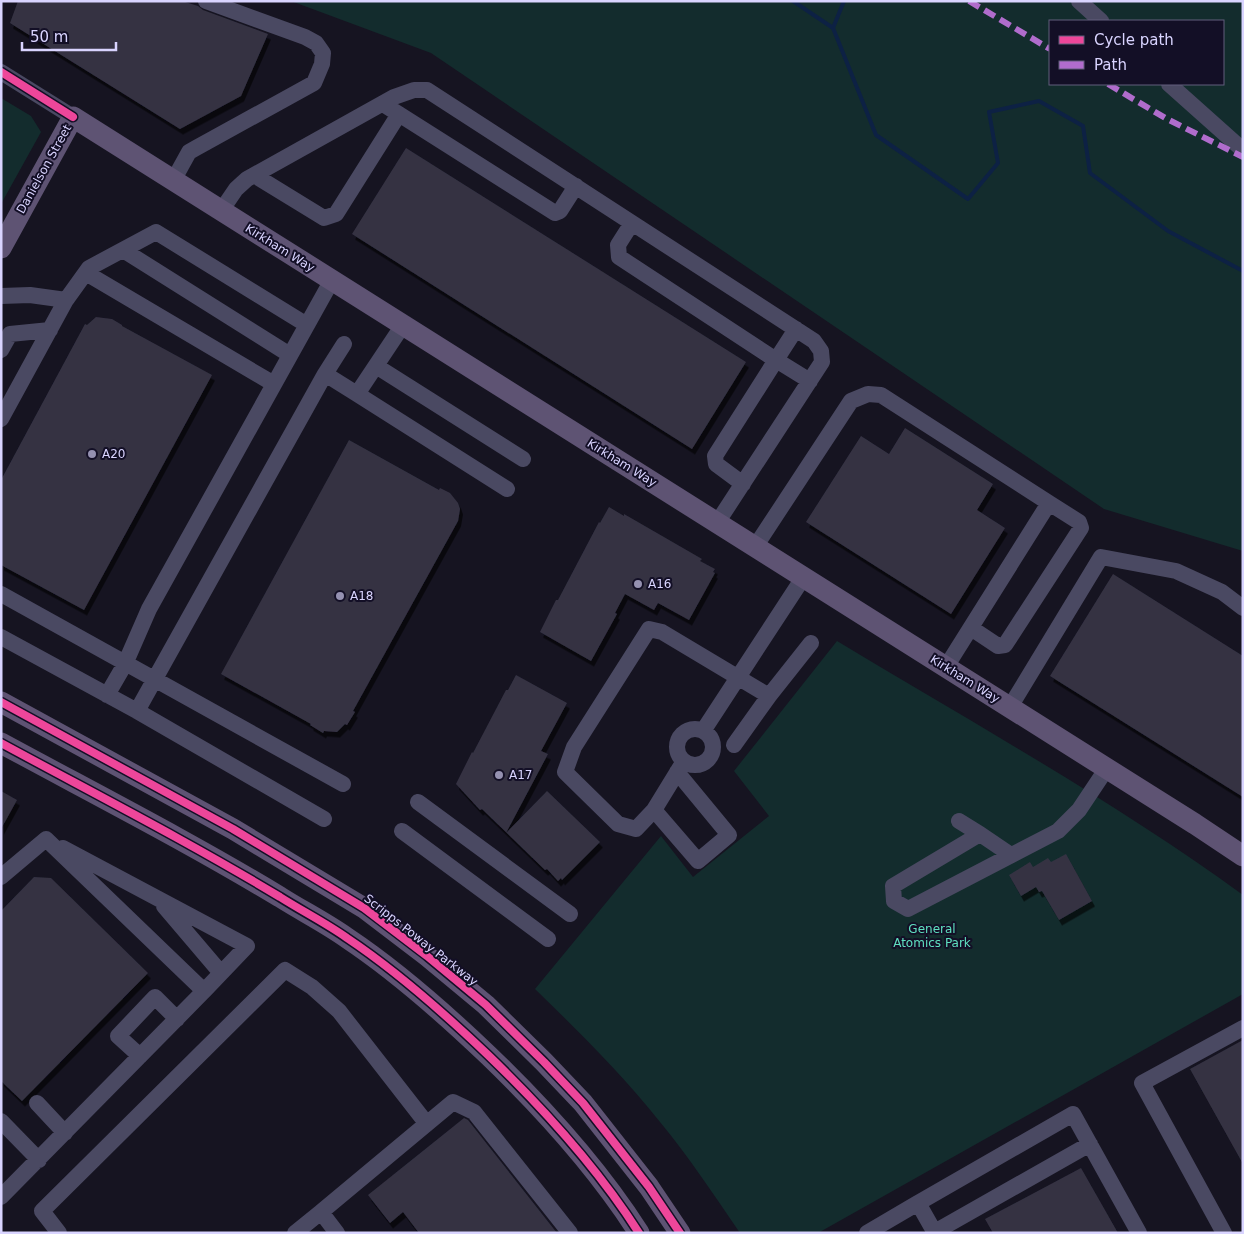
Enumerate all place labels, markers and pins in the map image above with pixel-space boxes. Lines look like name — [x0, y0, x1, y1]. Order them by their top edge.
place label: A20 — [102, 447, 125, 461]
marker: A20 — [86, 448, 98, 460]
place label: A16 — [648, 577, 671, 591]
marker: A16 — [632, 578, 644, 590]
place label: A18 — [350, 589, 373, 603]
marker: A18 — [334, 590, 346, 602]
place label: A17 — [509, 768, 532, 782]
marker: A17 — [493, 769, 505, 781]

